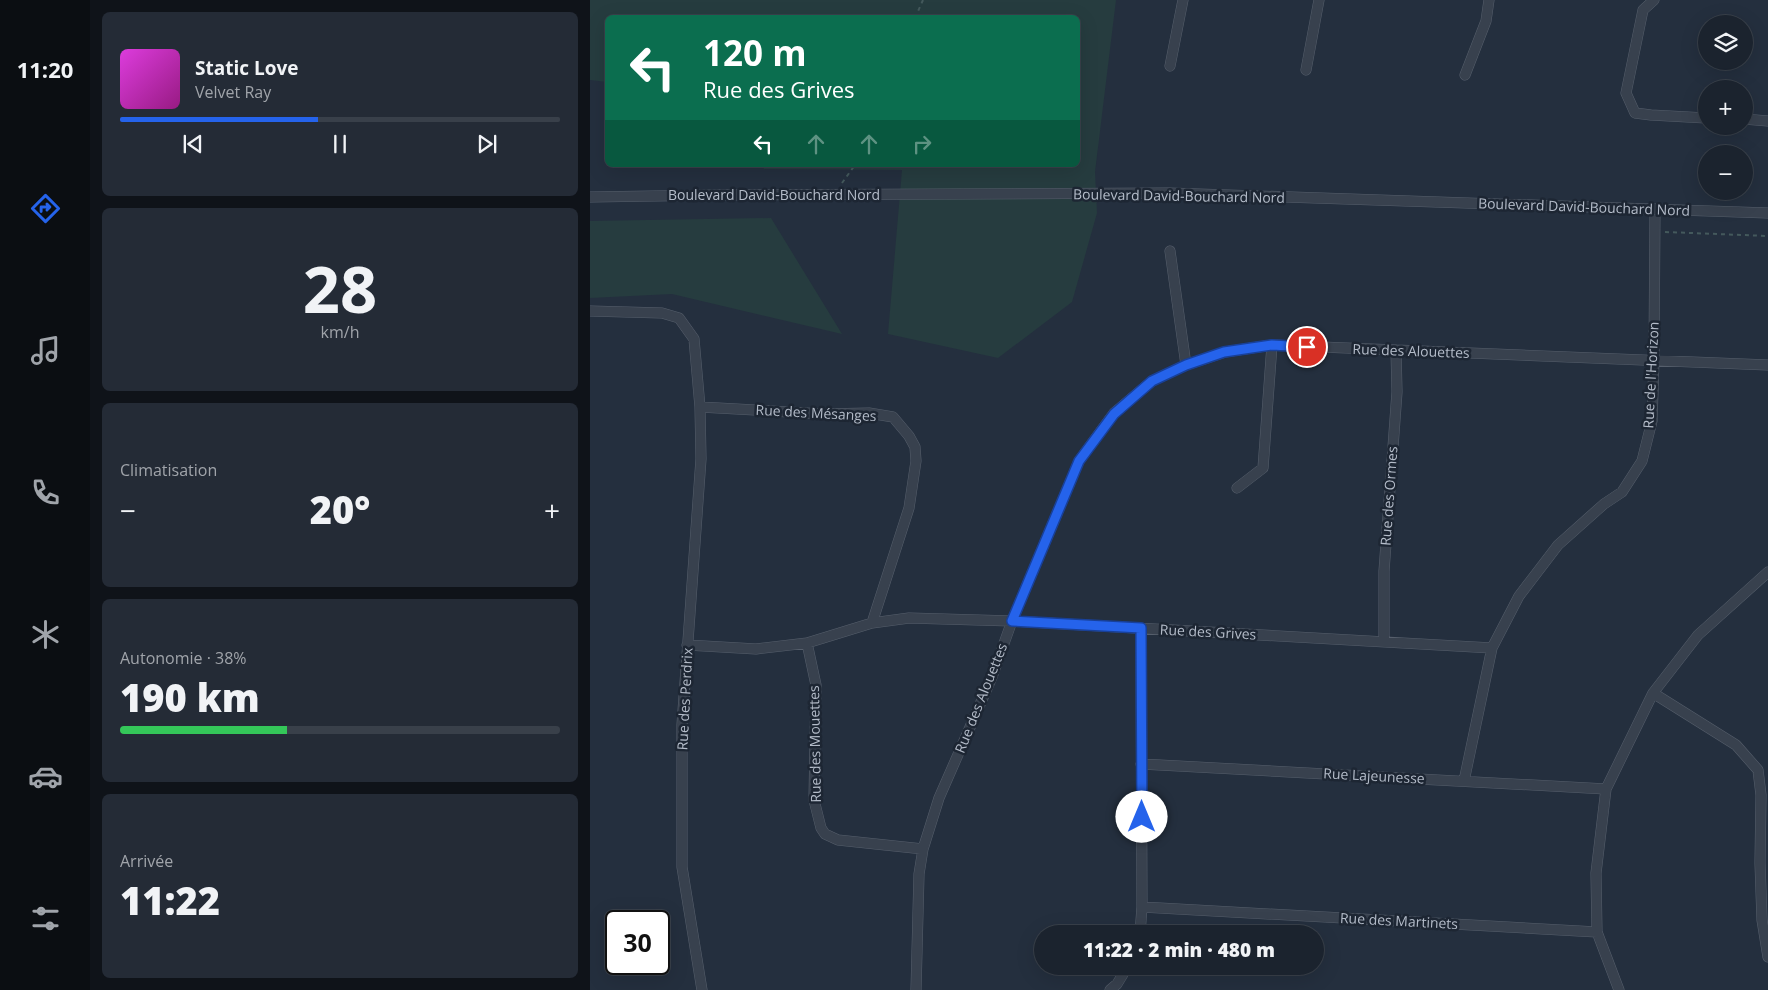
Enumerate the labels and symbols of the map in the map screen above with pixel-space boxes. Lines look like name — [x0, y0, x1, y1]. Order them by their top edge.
street label: Boulevard David-Bouchard Nord — [1073, 184, 1285, 207]
street label: Boulevard David-Bouchard Nord — [668, 185, 880, 204]
street label: Boulevard David-Bouchard Nord — [1478, 193, 1690, 220]
street label: Rue de l'Horizon — [1638, 321, 1663, 429]
pin — [1286, 326, 1328, 368]
street label: Rue des Alouettes — [1352, 339, 1470, 362]
street label: Rue des Mésanges — [755, 400, 877, 425]
street label: Rue des Ormes — [1376, 445, 1401, 546]
street label: Rue des Grives — [1159, 619, 1257, 644]
street label: Rue des Alouettes — [950, 640, 1011, 756]
street label: Rue des Perdrix — [672, 647, 697, 751]
street label: Rue des Mouettes — [804, 685, 825, 803]
street label: Rue Lajeunesse — [1323, 763, 1425, 788]
position arrow — [1115, 790, 1167, 842]
street label: Rue des Martinets — [1340, 908, 1459, 933]
speed limit sign: 30 — [605, 910, 670, 975]

